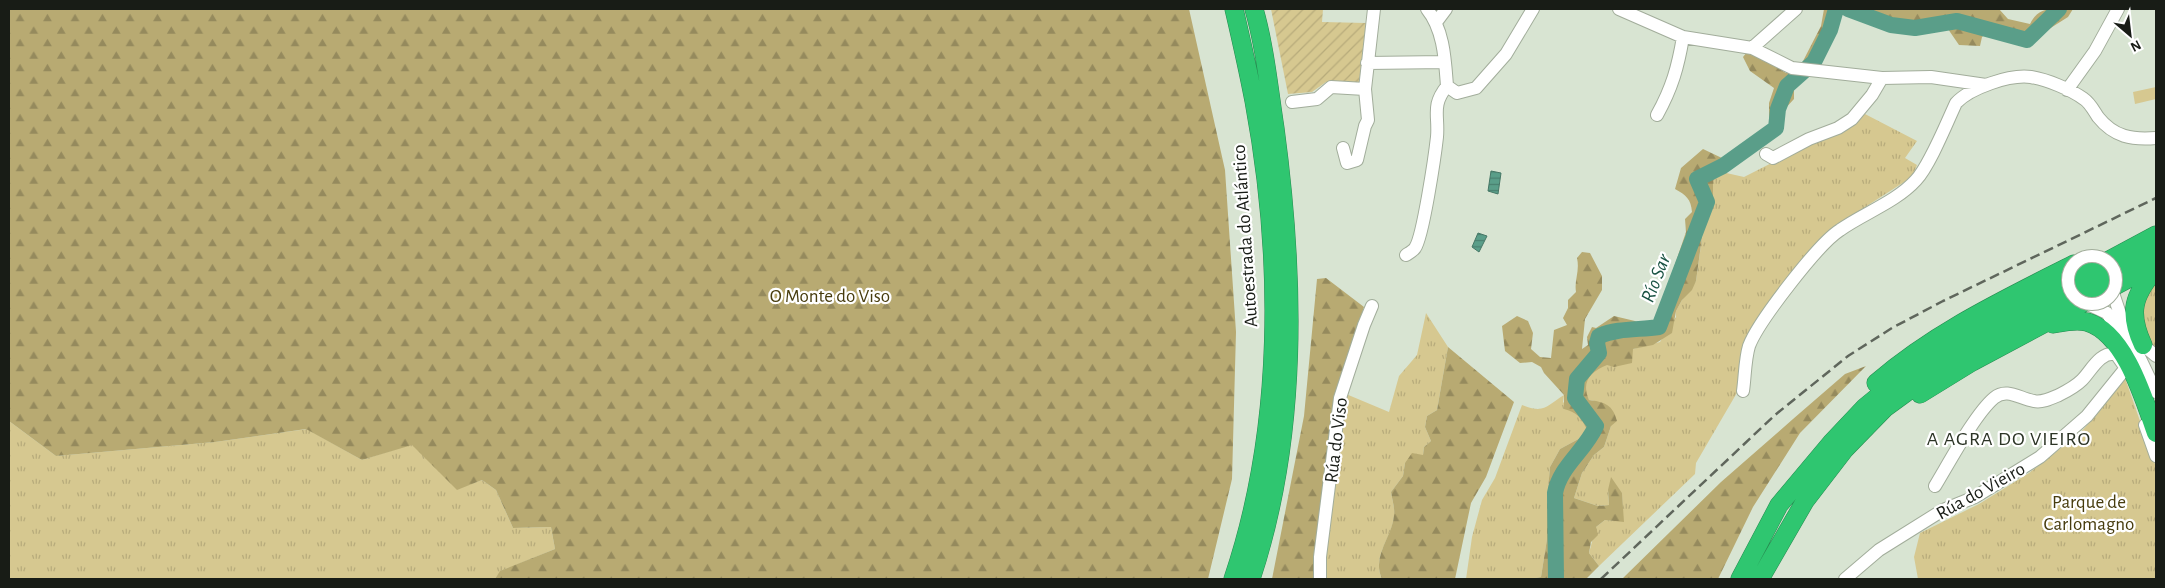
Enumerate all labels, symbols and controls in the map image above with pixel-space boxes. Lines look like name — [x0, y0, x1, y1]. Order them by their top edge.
north arrow — [2105, 10, 2155, 60]
text: N — [2128, 37, 2143, 54]
street label: Autoestrada do Atlántico — [1230, 144, 1261, 328]
water label: Río Sar — [1638, 251, 1674, 305]
park label: O Monte do Viso — [770, 287, 890, 306]
street label: Rúa do Viso — [1322, 396, 1351, 484]
district label: A AGRA DO VIEIRO — [1927, 429, 2091, 449]
street label: Rúa do Vieiro — [1933, 459, 2028, 523]
park label: Parque de Carlomagno — [2044, 493, 2134, 534]

